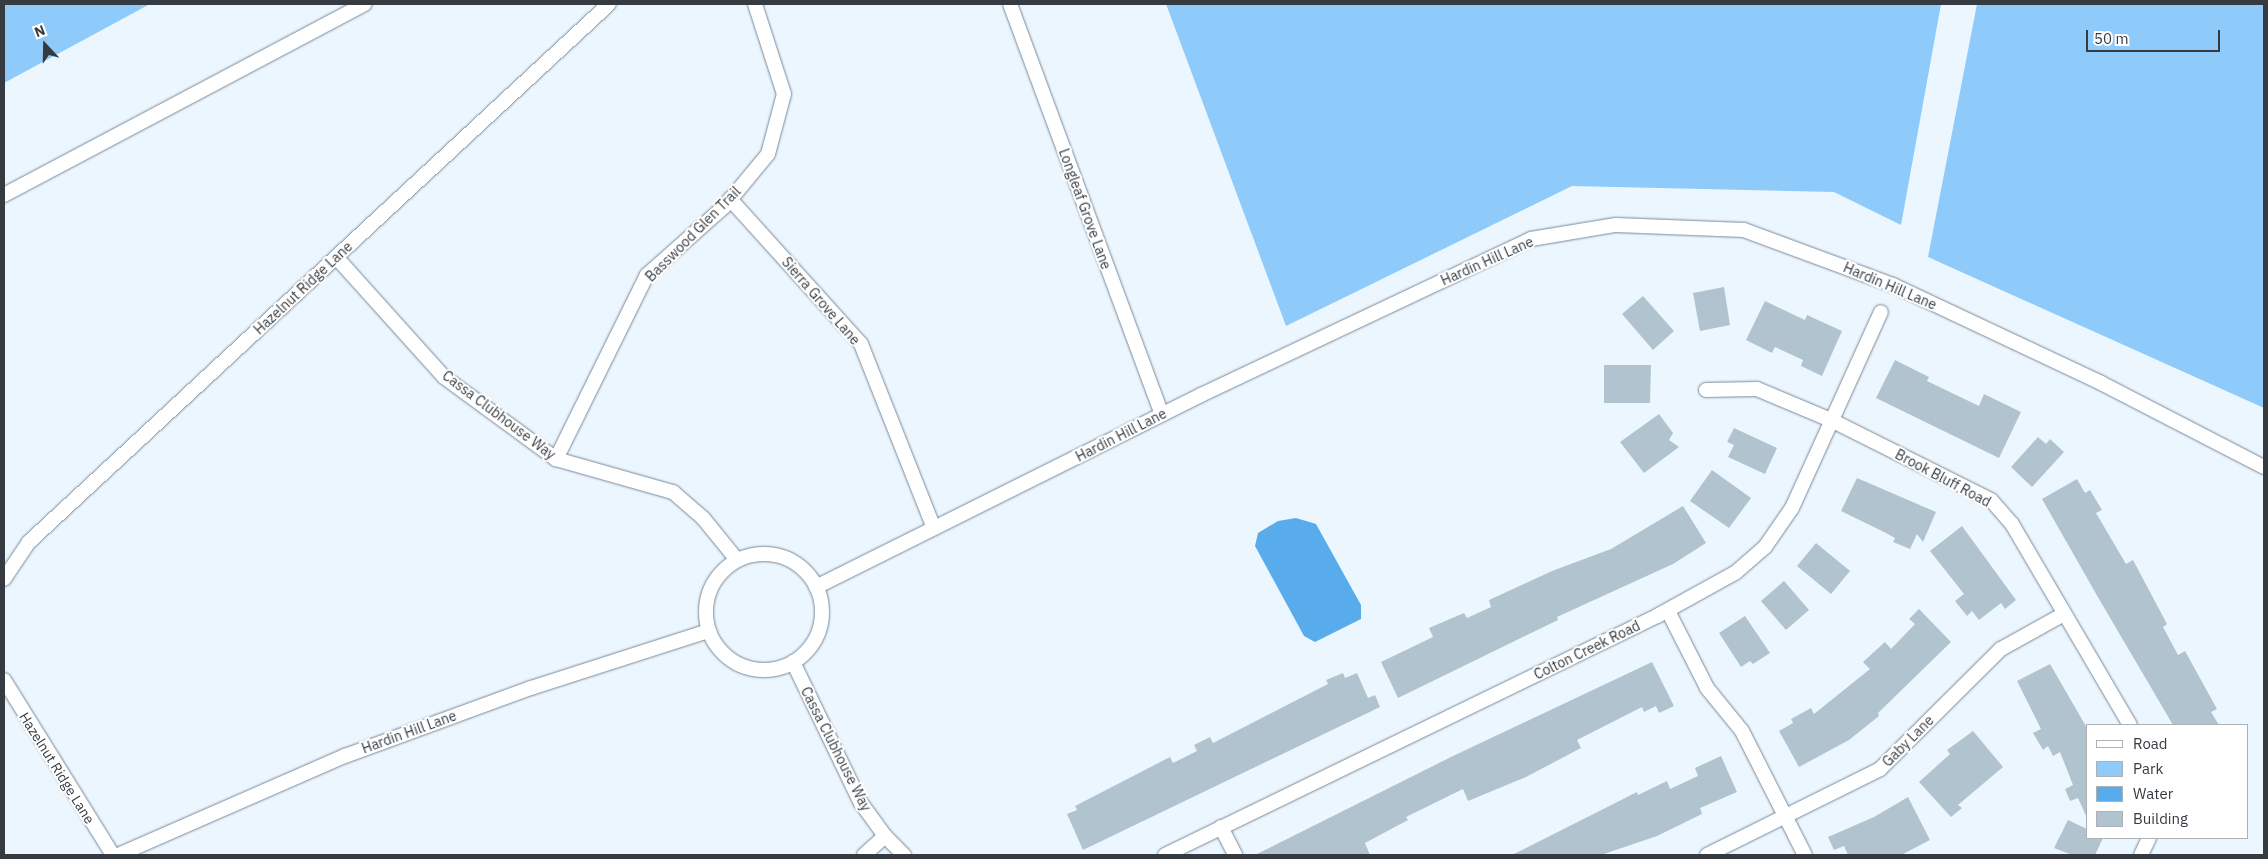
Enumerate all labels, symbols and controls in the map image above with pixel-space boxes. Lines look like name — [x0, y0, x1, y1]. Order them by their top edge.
north arrow — [20, 20, 70, 70]
scale bar — [2088, 20, 2222, 52]
text: N — [32, 21, 48, 41]
text: 50 m — [2094, 29, 2129, 48]
street label: Longleaf Grove Lane — [1055, 146, 1115, 272]
street label: Basswood Glen Trail — [642, 183, 744, 285]
street label: Hardin Hill Lane — [1438, 233, 1536, 289]
street label: Hazelnut Ridge Lane — [250, 238, 356, 338]
street label: Sierra Grove Lane — [778, 254, 864, 348]
street label: Hardin Hill Lane — [1841, 259, 1939, 313]
street label: Cassa Clubhouse Way — [439, 367, 559, 463]
street label: Hardin Hill Lane — [1073, 405, 1169, 465]
street label: Brook Bluff Road — [1892, 446, 1994, 510]
street label: Colton Creek Road — [1531, 617, 1643, 683]
street label: Cassa Clubhouse Way — [797, 684, 875, 814]
street label: Hardin Hill Lane — [359, 707, 459, 757]
street label: Hazelnut Ridge Lane — [16, 709, 98, 827]
street label: Gaby Lane — [1879, 712, 1937, 770]
legend — [2086, 724, 2248, 839]
text: Road — [2133, 734, 2168, 753]
text: Park — [2133, 759, 2163, 778]
text: Water — [2133, 784, 2173, 803]
text: Building — [2133, 809, 2188, 828]

